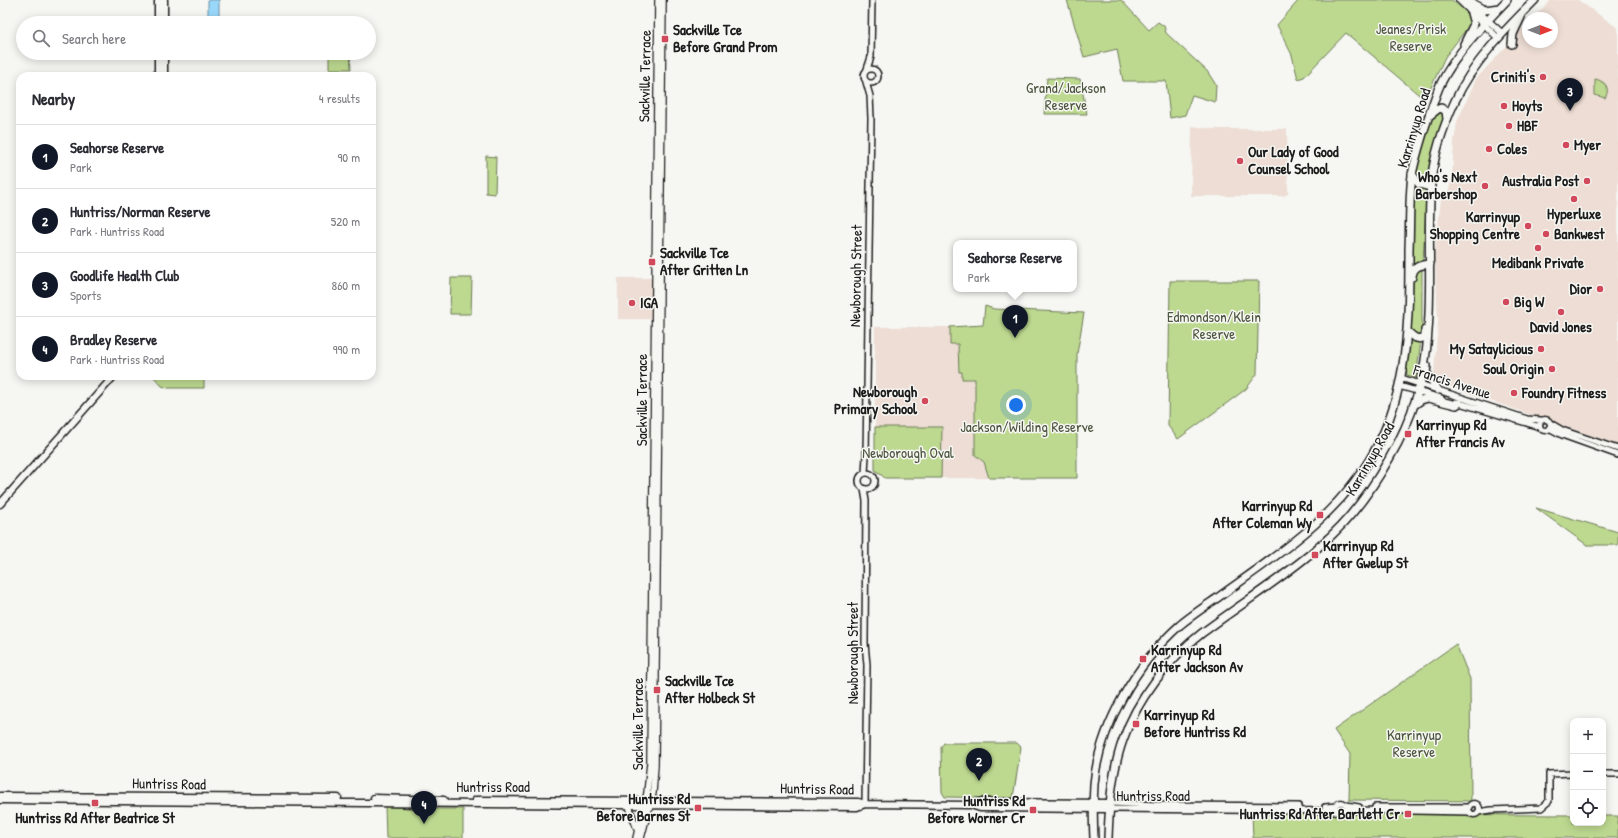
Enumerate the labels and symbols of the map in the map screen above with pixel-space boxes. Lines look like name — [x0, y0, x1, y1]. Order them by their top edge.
north arrow — [1522, 12, 1558, 48]
park label: Jeanes/Prisk Reserve — [1376, 18, 1446, 56]
place label: Sackville Tce Before Grand Prom — [673, 19, 777, 57]
street label: Sackville Terrace — [633, 30, 656, 122]
marker: Sackville Tce Before Grand Prom — [660, 34, 670, 44]
place label: Criniti's — [1491, 66, 1535, 87]
marker: Criniti's — [1538, 72, 1548, 82]
park label: Grand/Jackson Reserve — [1026, 77, 1106, 115]
pin: 3 — [1557, 78, 1583, 111]
street label: Karrinyup Road — [1391, 85, 1436, 170]
place label: Hoyts — [1512, 95, 1543, 117]
marker: Hoyts — [1499, 101, 1509, 111]
place label: HBF — [1517, 115, 1539, 136]
marker: HBF — [1504, 121, 1514, 131]
place label: Myer — [1574, 134, 1601, 156]
place label: Coles — [1497, 138, 1527, 159]
marker: Myer — [1561, 140, 1571, 150]
place label: Our Lady of Good Counsel School — [1248, 141, 1339, 179]
marker: Coles — [1484, 144, 1494, 154]
marker: Our Lady of Good Counsel School — [1235, 156, 1245, 166]
place label: Who's Next Barbershop — [1415, 166, 1478, 205]
place label: Australia Post — [1502, 170, 1580, 191]
marker: Australia Post — [1582, 176, 1592, 186]
marker: Who's Next Barbershop — [1480, 181, 1490, 191]
marker: Hyperluxe — [1569, 194, 1579, 204]
place label: Hyperluxe — [1547, 203, 1601, 225]
place label: Karrinyup Shopping Centre — [1430, 206, 1521, 245]
marker: Karrinyup Shopping Centre — [1523, 221, 1533, 231]
place label: Bankwest — [1554, 223, 1605, 244]
street label: Newborough Street — [844, 224, 867, 327]
marker: Bankwest — [1541, 229, 1551, 239]
place label: Sackville Tce After Gritten Ln — [660, 242, 748, 280]
marker: Medibank Private — [1533, 243, 1543, 253]
place label: Medibank Private — [1492, 252, 1584, 273]
marker: Sackville Tce After Gritten Ln — [647, 257, 657, 267]
place label: Dior — [1570, 278, 1592, 299]
marker: Dior — [1595, 284, 1605, 294]
place label: Big W — [1514, 291, 1545, 313]
place label: IGA — [640, 292, 659, 313]
marker: Big W — [1501, 297, 1511, 307]
marker: IGA — [627, 298, 637, 308]
pin: 1 — [1002, 305, 1028, 338]
park label: Edmondson/Klein Reserve — [1167, 306, 1261, 344]
marker: David Jones — [1556, 307, 1566, 317]
place label: David Jones — [1530, 316, 1592, 337]
place label: My Sataylicious — [1450, 338, 1533, 360]
marker: My Sataylicious — [1536, 344, 1546, 354]
street label: Sackville Terrace — [631, 354, 652, 446]
place label: Soul Origin — [1483, 358, 1544, 380]
street label: Francis Avenue — [1410, 359, 1494, 404]
marker: Soul Origin — [1547, 364, 1557, 374]
place label: Newborough Primary School — [834, 381, 918, 420]
place label: Foundry Fitness — [1521, 382, 1607, 404]
marker: Foundry Fitness — [1509, 388, 1519, 398]
your location — [1006, 395, 1026, 415]
marker: Newborough Primary School — [920, 396, 930, 406]
place label: Karrinyup Rd After Francis Av — [1416, 414, 1506, 452]
park label: Jackson/Wilding Reserve — [960, 416, 1094, 437]
street label: Karrinyup Road — [1340, 418, 1399, 500]
marker: Karrinyup Rd After Francis Av — [1403, 429, 1413, 439]
park label: Newborough Oval — [862, 442, 954, 463]
place label: Karrinyup Rd After Coleman Wy — [1213, 495, 1313, 534]
marker: Karrinyup Rd After Coleman Wy — [1315, 510, 1325, 520]
place label: Karrinyup Rd After Gwelup St — [1323, 535, 1409, 574]
marker: Karrinyup Rd After Gwelup St — [1310, 550, 1320, 560]
street label: Newborough Street — [842, 601, 863, 704]
place label: Karrinyup Rd After Jackson Av — [1151, 639, 1244, 677]
marker: Karrinyup Rd After Jackson Av — [1138, 654, 1148, 664]
place label: Sackville Tce After Holbeck St — [665, 670, 756, 708]
street label: Sackville Terrace — [627, 678, 648, 770]
marker: Sackville Tce After Holbeck St — [652, 685, 662, 695]
place label: Karrinyup Rd Before Huntriss Rd — [1144, 704, 1246, 742]
marker: Karrinyup Rd Before Huntriss Rd — [1131, 719, 1141, 729]
park label: Karrinyup Reserve — [1387, 724, 1442, 762]
pin: 2 — [966, 748, 992, 781]
street label: Huntriss Road — [132, 772, 206, 795]
street label: Huntriss Road — [456, 776, 530, 797]
street label: Huntriss Road — [780, 777, 854, 800]
street label: Huntriss Road — [1116, 785, 1190, 806]
place label: Huntriss Rd Before Barnes St — [597, 788, 691, 826]
place label: Huntriss Rd Before Worner Cr — [928, 790, 1025, 828]
pin: 4 — [411, 791, 437, 824]
marker: Huntriss Rd After Beatrice St — [90, 798, 100, 808]
marker: Huntriss Rd Before Barnes St — [693, 803, 703, 813]
place label: Huntriss Rd After Bartlett Cr — [1240, 803, 1400, 824]
marker: Huntriss Rd Before Worner Cr — [1028, 805, 1038, 815]
place label: Huntriss Rd After Beatrice St — [15, 807, 175, 828]
marker: Huntriss Rd After Bartlett Cr — [1403, 809, 1413, 819]

